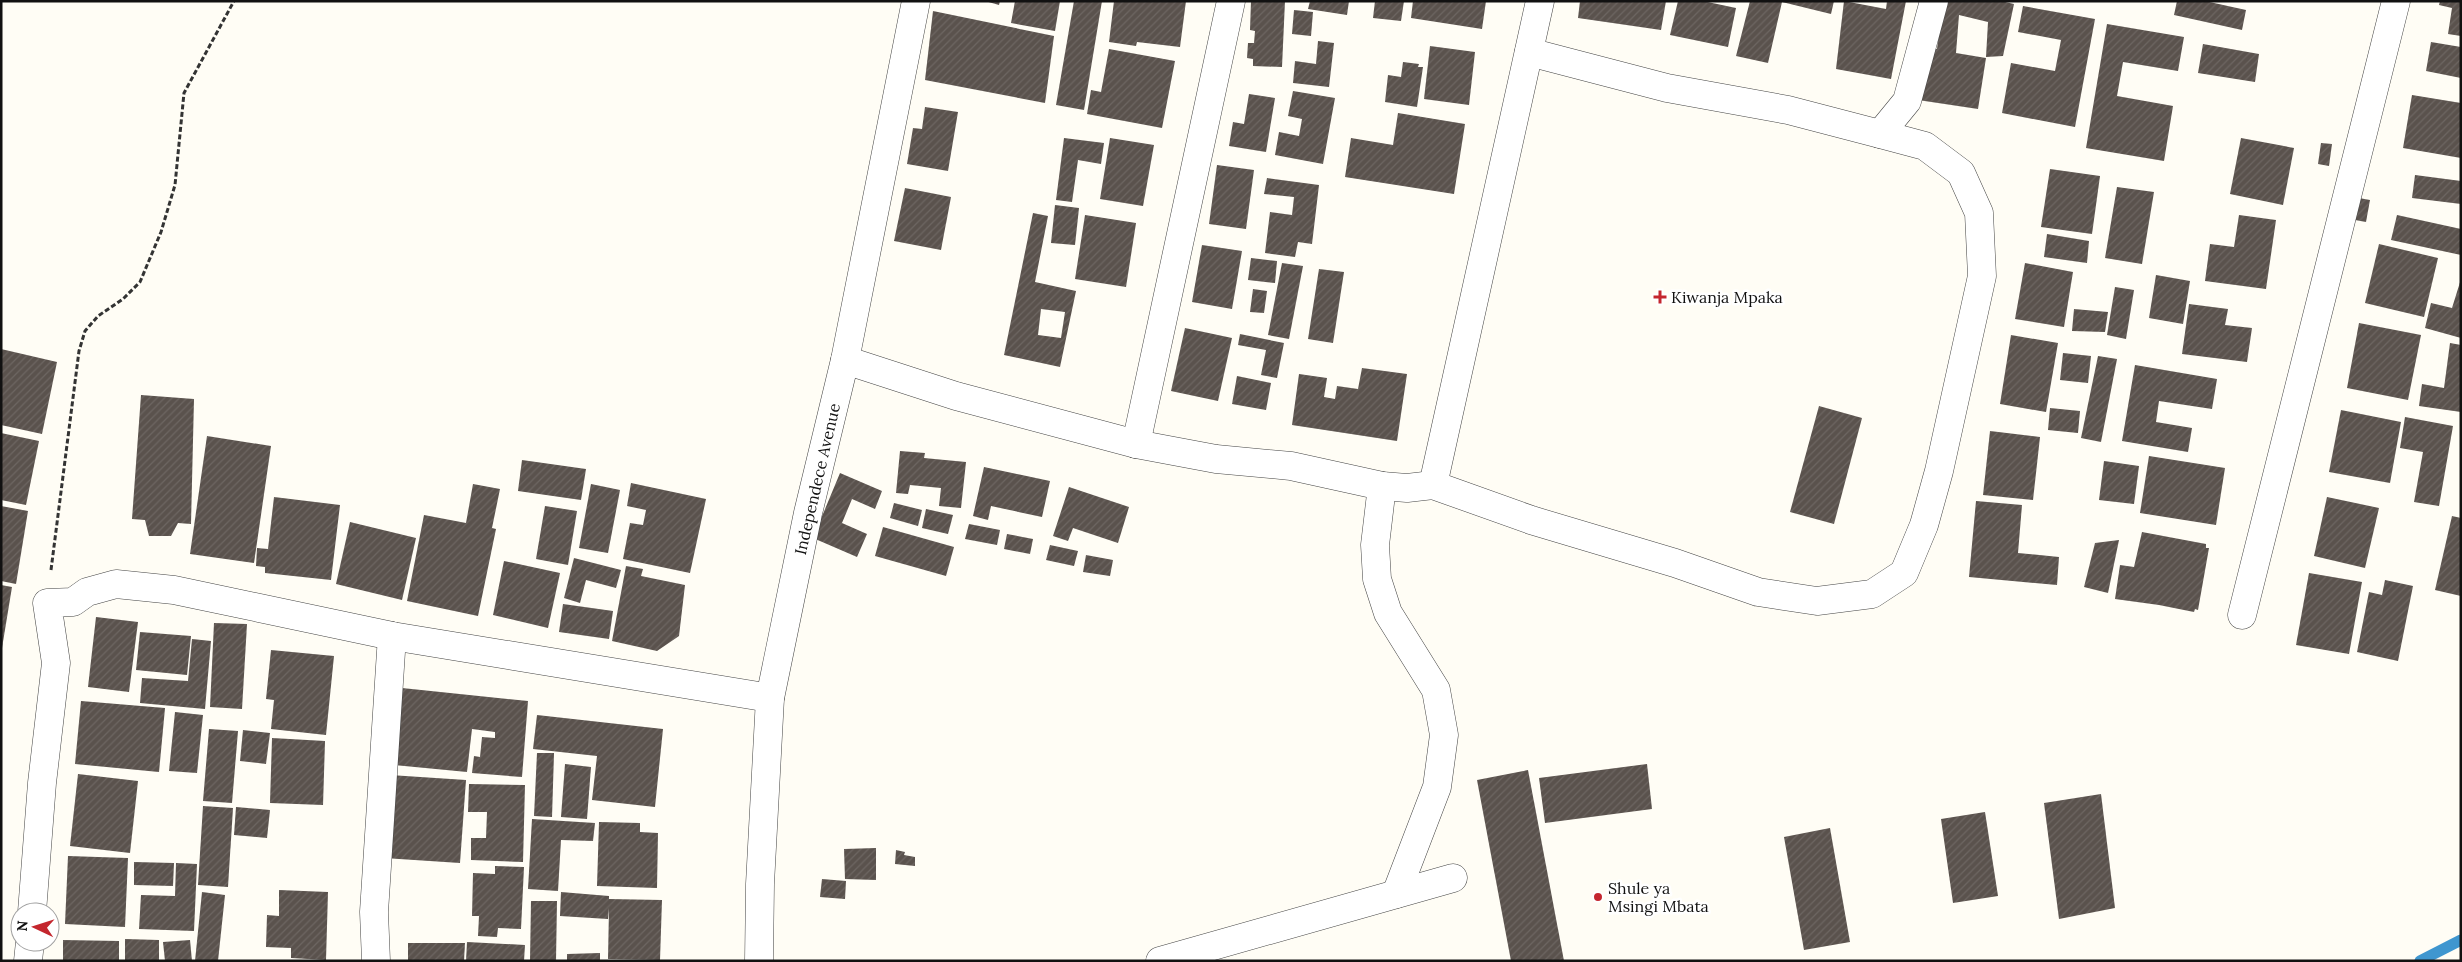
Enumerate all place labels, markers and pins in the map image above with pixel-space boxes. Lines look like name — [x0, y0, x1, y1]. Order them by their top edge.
place label: Kiwanja Mpaka — [1671, 287, 1783, 307]
marker: Kiwanja Mpaka — [1653, 290, 1667, 304]
place label: Shule ya Msingi Mbata — [1608, 878, 1709, 916]
marker: Shule ya Msingi Mbata — [1592, 891, 1604, 903]

